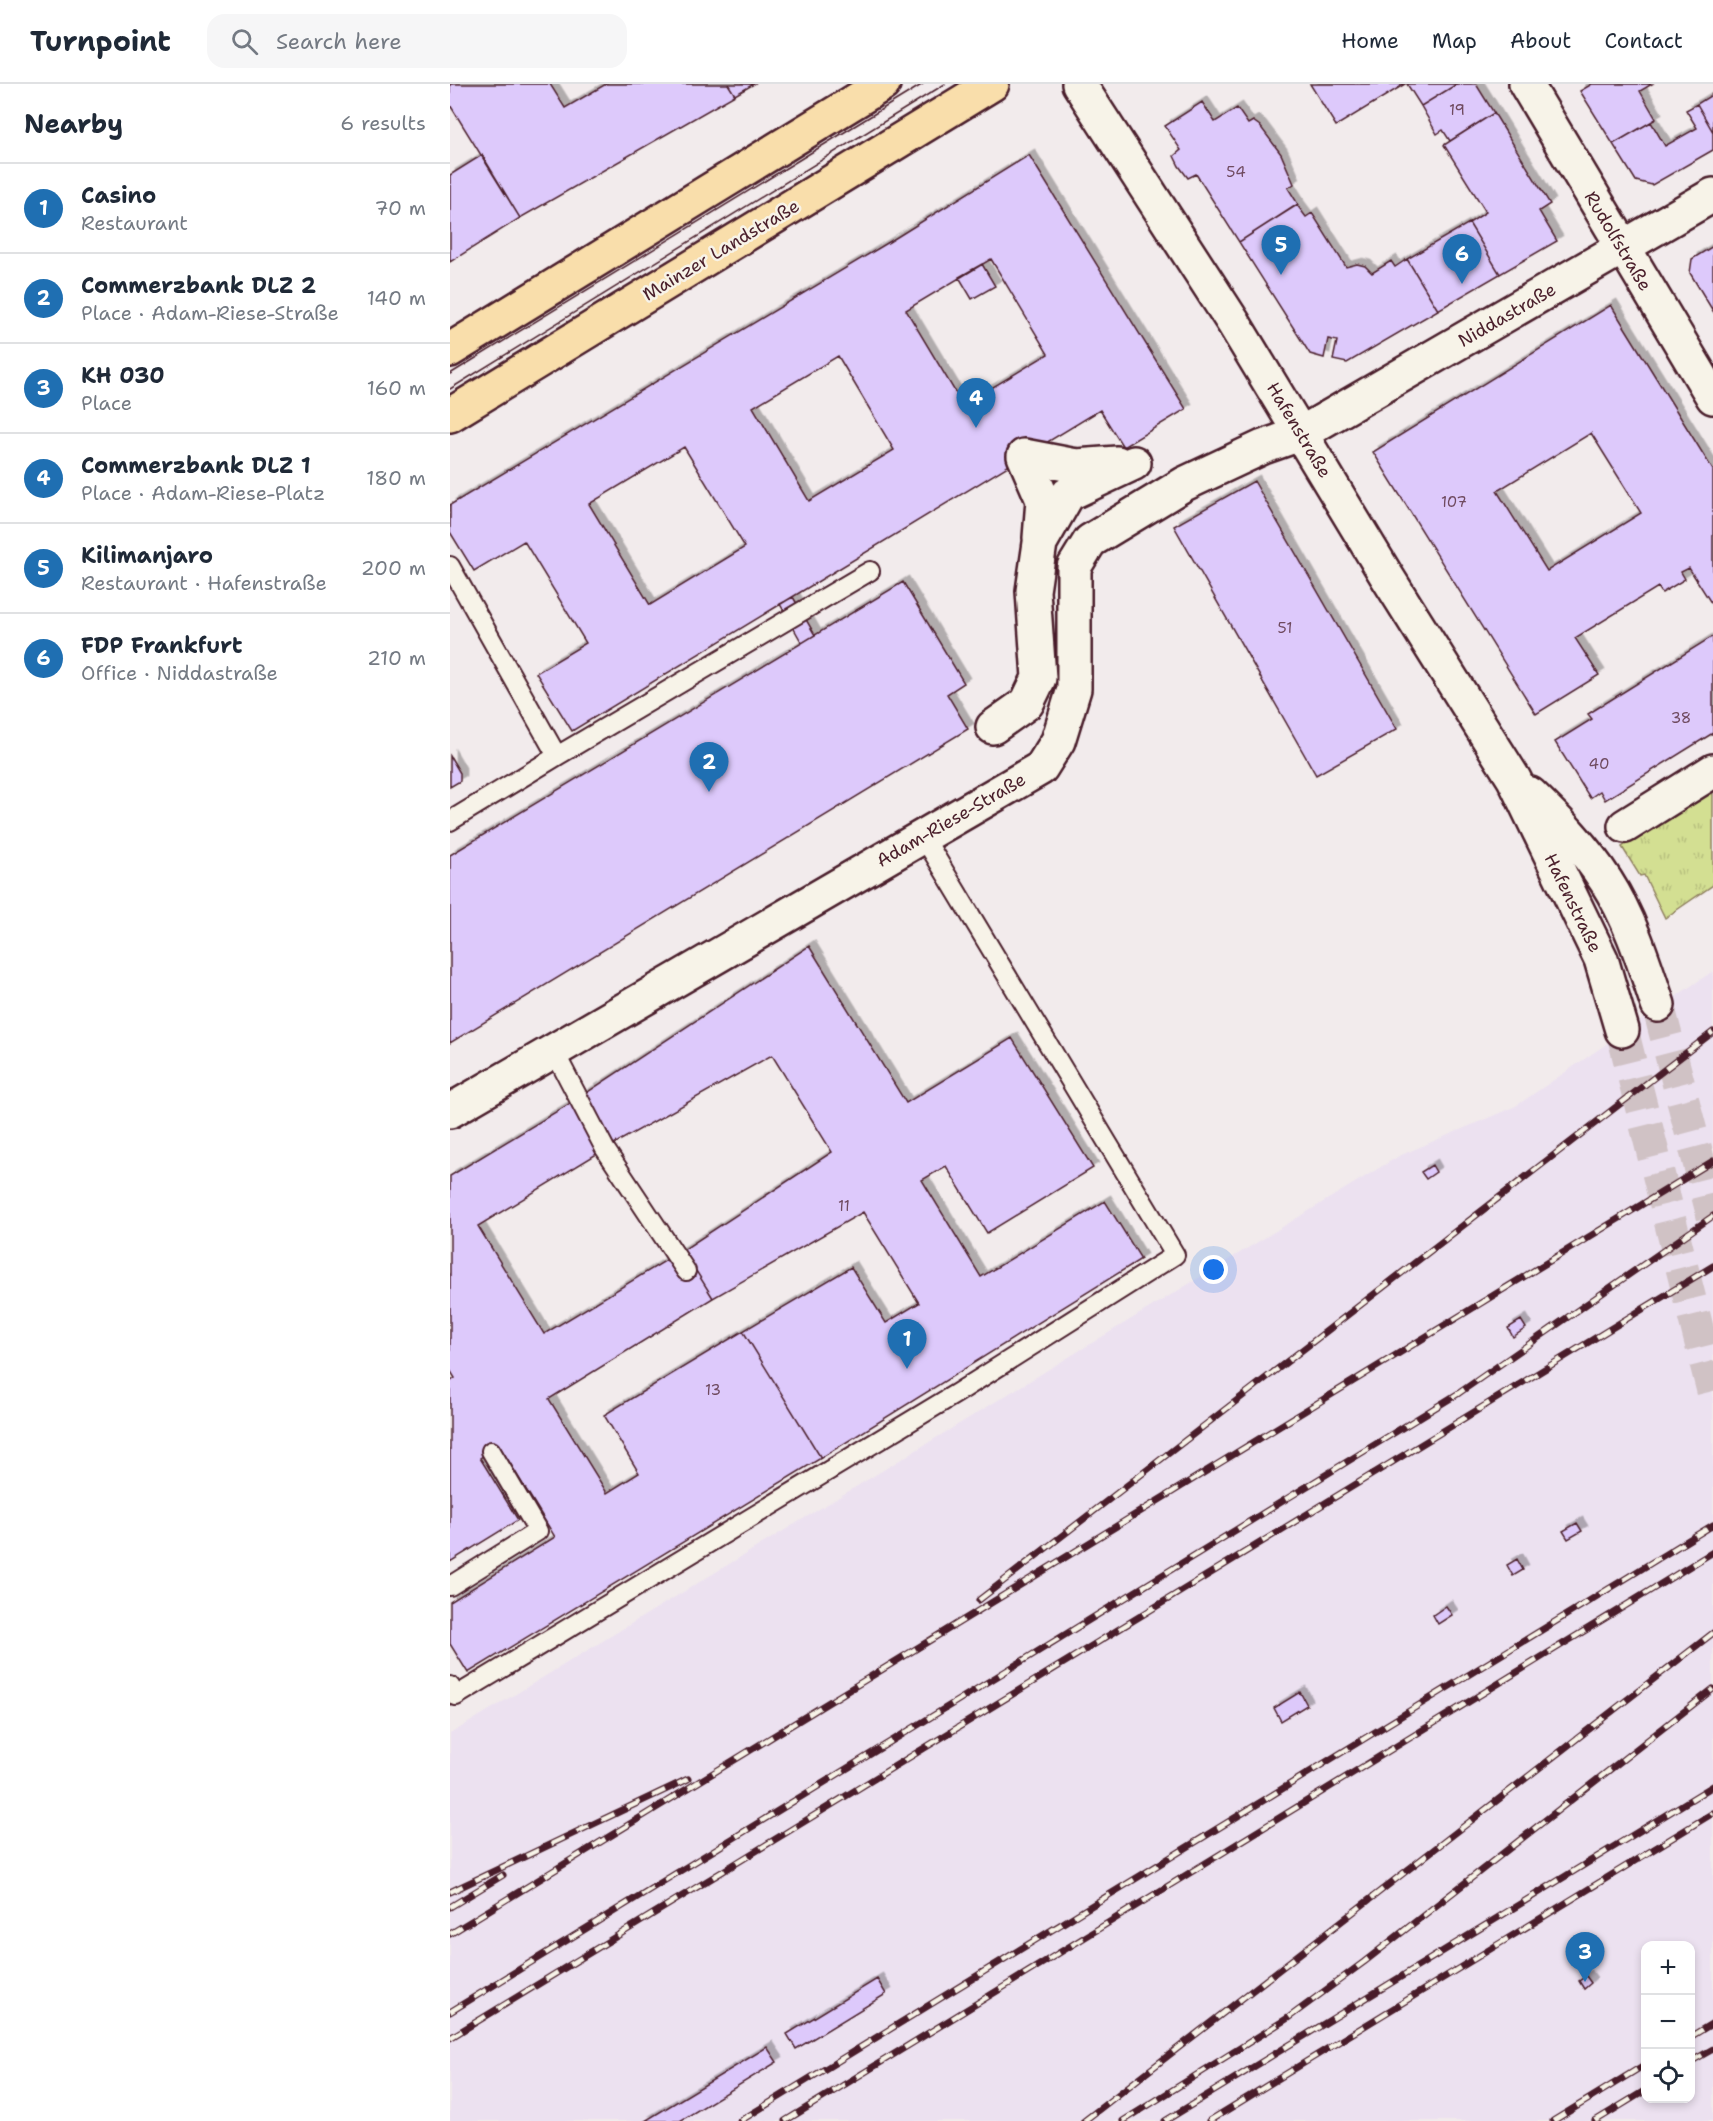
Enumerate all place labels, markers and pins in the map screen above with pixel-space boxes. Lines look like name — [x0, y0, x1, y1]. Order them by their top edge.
pin: 5 — [1262, 226, 1300, 275]
pin: 6 — [1442, 234, 1482, 284]
pin: 4 — [956, 378, 996, 428]
pin: 2 — [690, 742, 728, 792]
pin: 1 — [888, 1320, 926, 1369]
pin: 3 — [1566, 1932, 1604, 1982]

